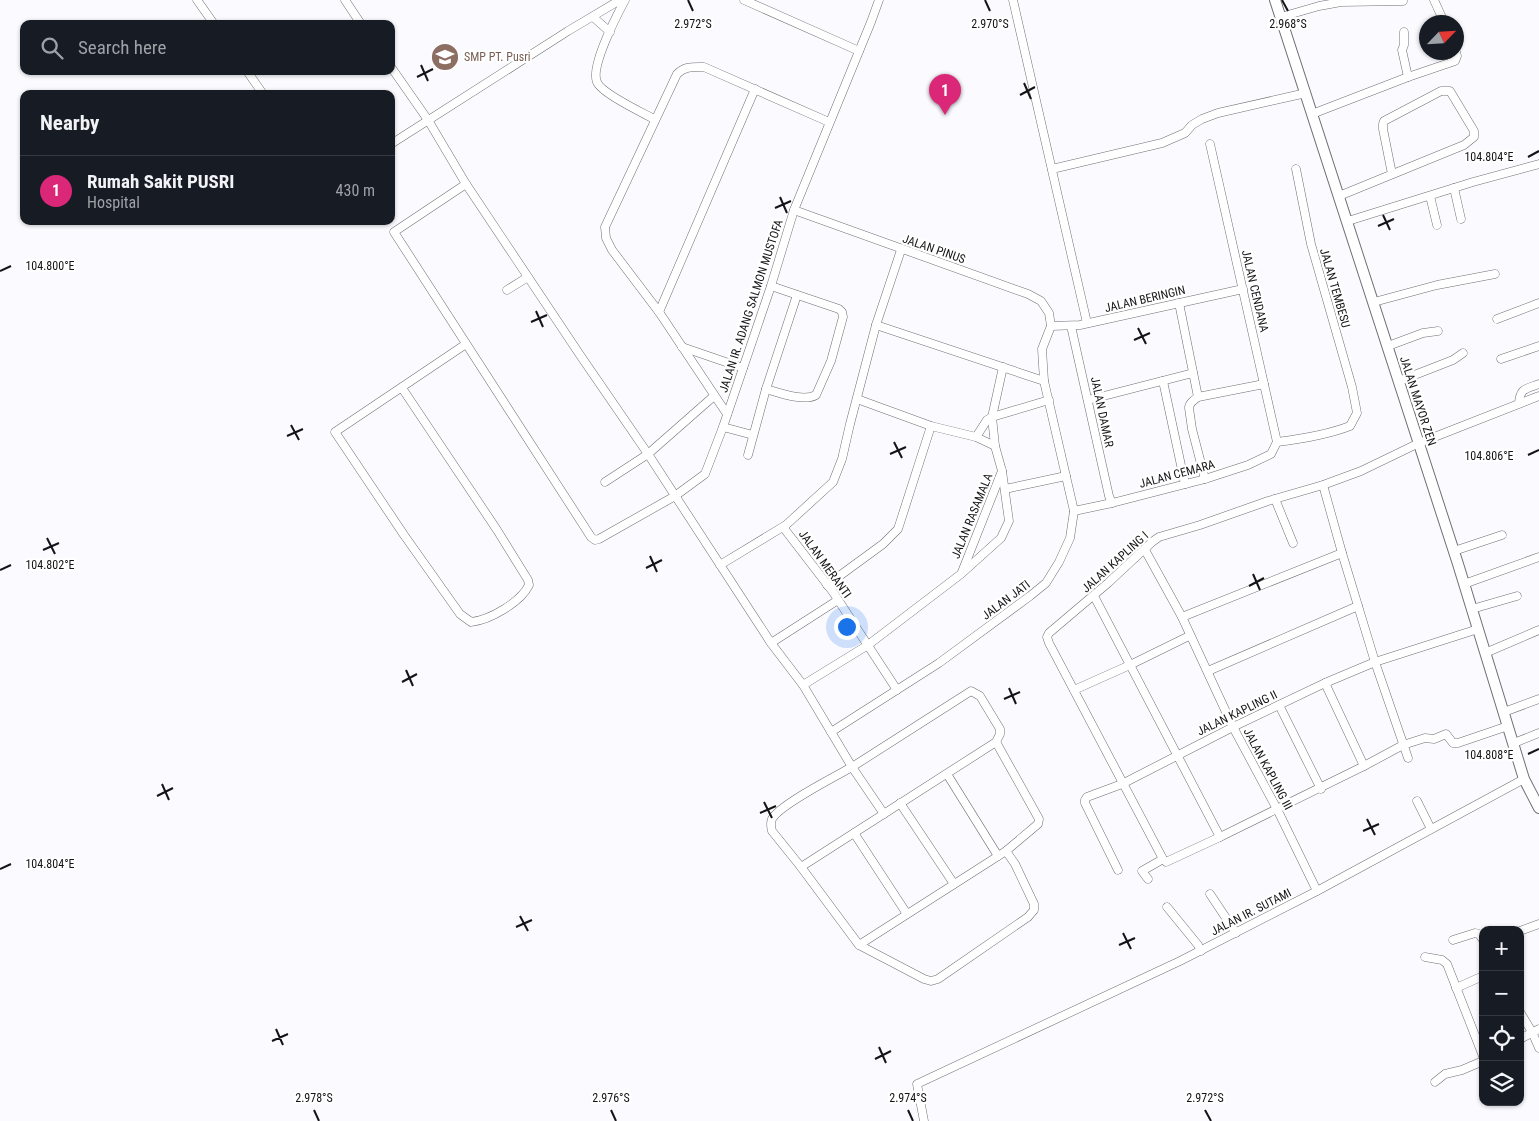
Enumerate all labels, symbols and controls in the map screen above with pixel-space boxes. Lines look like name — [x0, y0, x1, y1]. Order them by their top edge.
north arrow — [1419, 15, 1464, 60]
text: 2.972°S — [674, 17, 712, 31]
text: 2.970°S — [971, 17, 1009, 31]
text: 2.968°S — [1269, 17, 1307, 31]
search box — [20, 20, 395, 75]
icon: search — [38, 34, 66, 62]
text: Search here — [78, 36, 166, 59]
school or university icon: SMP PT. Pusri — [430, 42, 460, 72]
place label: SMP PT. Pusri — [464, 50, 531, 64]
pin: 1 — [929, 74, 961, 115]
text: Nearby — [40, 111, 99, 135]
text: 104.804°E — [1464, 150, 1514, 164]
text: Rumah Sakit PUSRI — [87, 170, 234, 193]
text: 1 — [52, 181, 60, 200]
text: 430 m — [336, 181, 375, 200]
text: Hospital — [87, 193, 140, 212]
street label: JALAN IR. ADANG SALMON MUSTOFA — [716, 218, 786, 394]
street label: JALAN PINUS — [901, 232, 967, 266]
street label: JALAN TEMBESU — [1317, 247, 1353, 330]
street label: JALAN CENDANA — [1239, 249, 1271, 333]
text: 104.800°E — [25, 259, 75, 273]
street label: JALAN BERINGIN — [1103, 283, 1187, 315]
street label: JALAN MAYOR ZEN — [1397, 355, 1439, 447]
street label: JALAN DAMAR — [1088, 376, 1116, 449]
text: 104.806°E — [1464, 449, 1514, 463]
street label: JALAN CEMARA — [1138, 457, 1216, 491]
street label: JALAN RASAMALA — [949, 471, 996, 561]
street label: JALAN MERANTI — [796, 527, 854, 601]
street label: JALAN KAPLING I — [1079, 528, 1151, 596]
text: 104.802°E — [25, 558, 75, 572]
street label: JALAN JATI — [979, 577, 1033, 623]
your location — [834, 614, 860, 640]
street label: JALAN KAPLING II — [1195, 688, 1279, 738]
street label: JALAN KAPLING III — [1241, 726, 1295, 812]
text: 104.808°E — [1464, 748, 1514, 762]
text: 104.804°E — [25, 857, 75, 871]
street label: JALAN IR. SUTAMI — [1208, 886, 1294, 938]
map controls — [1479, 926, 1524, 1106]
button: + — [1479, 926, 1524, 971]
button: − — [1479, 971, 1524, 1016]
button: locate — [1479, 1016, 1524, 1061]
button: layers — [1479, 1061, 1524, 1106]
text: 2.978°S — [295, 1091, 333, 1105]
text: 2.976°S — [592, 1091, 630, 1105]
text: 2.974°S — [889, 1091, 927, 1105]
text: 2.972°S — [1186, 1091, 1224, 1105]

